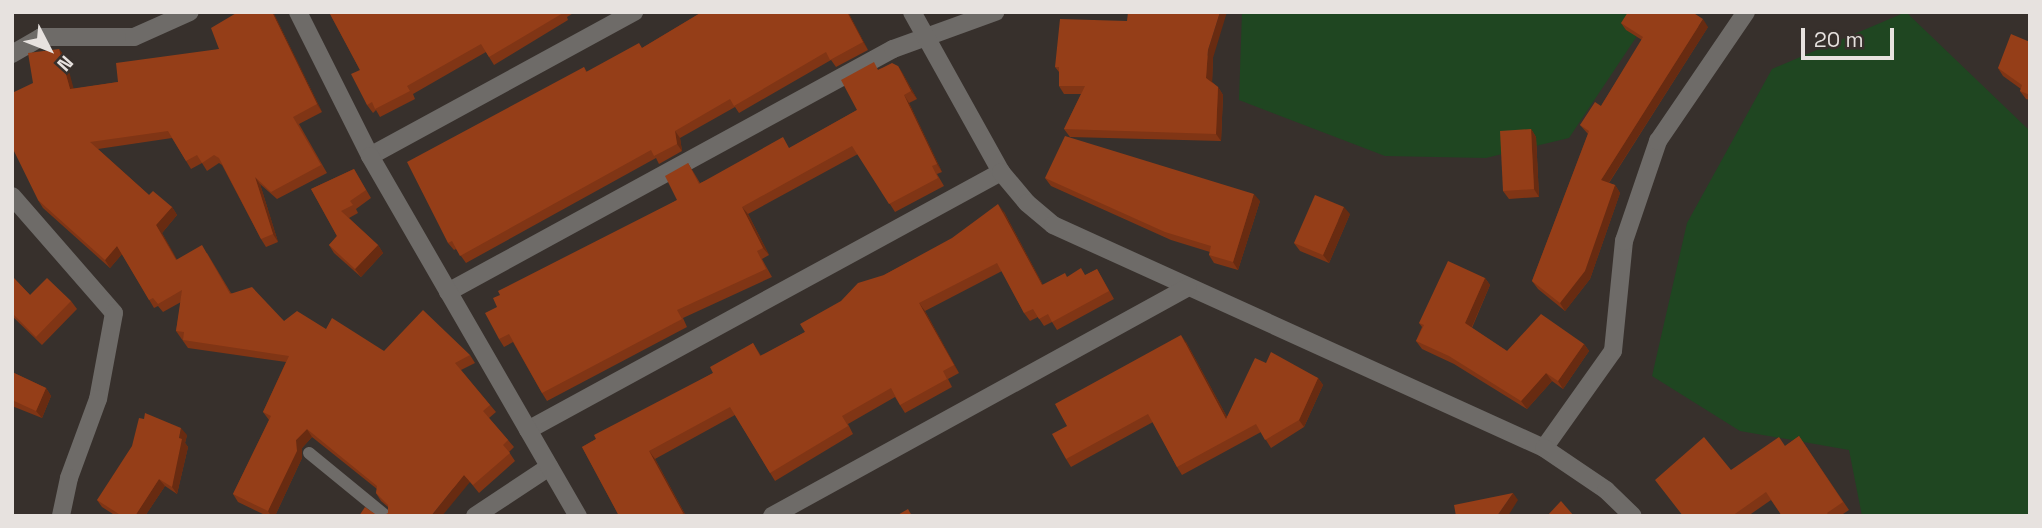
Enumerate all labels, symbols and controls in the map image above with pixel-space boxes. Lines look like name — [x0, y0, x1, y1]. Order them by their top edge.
north arrow — [14, 14, 84, 84]
scale bar — [1804, 14, 1897, 58]
text: 20 m — [1814, 26, 1864, 53]
text: N — [51, 50, 79, 76]

